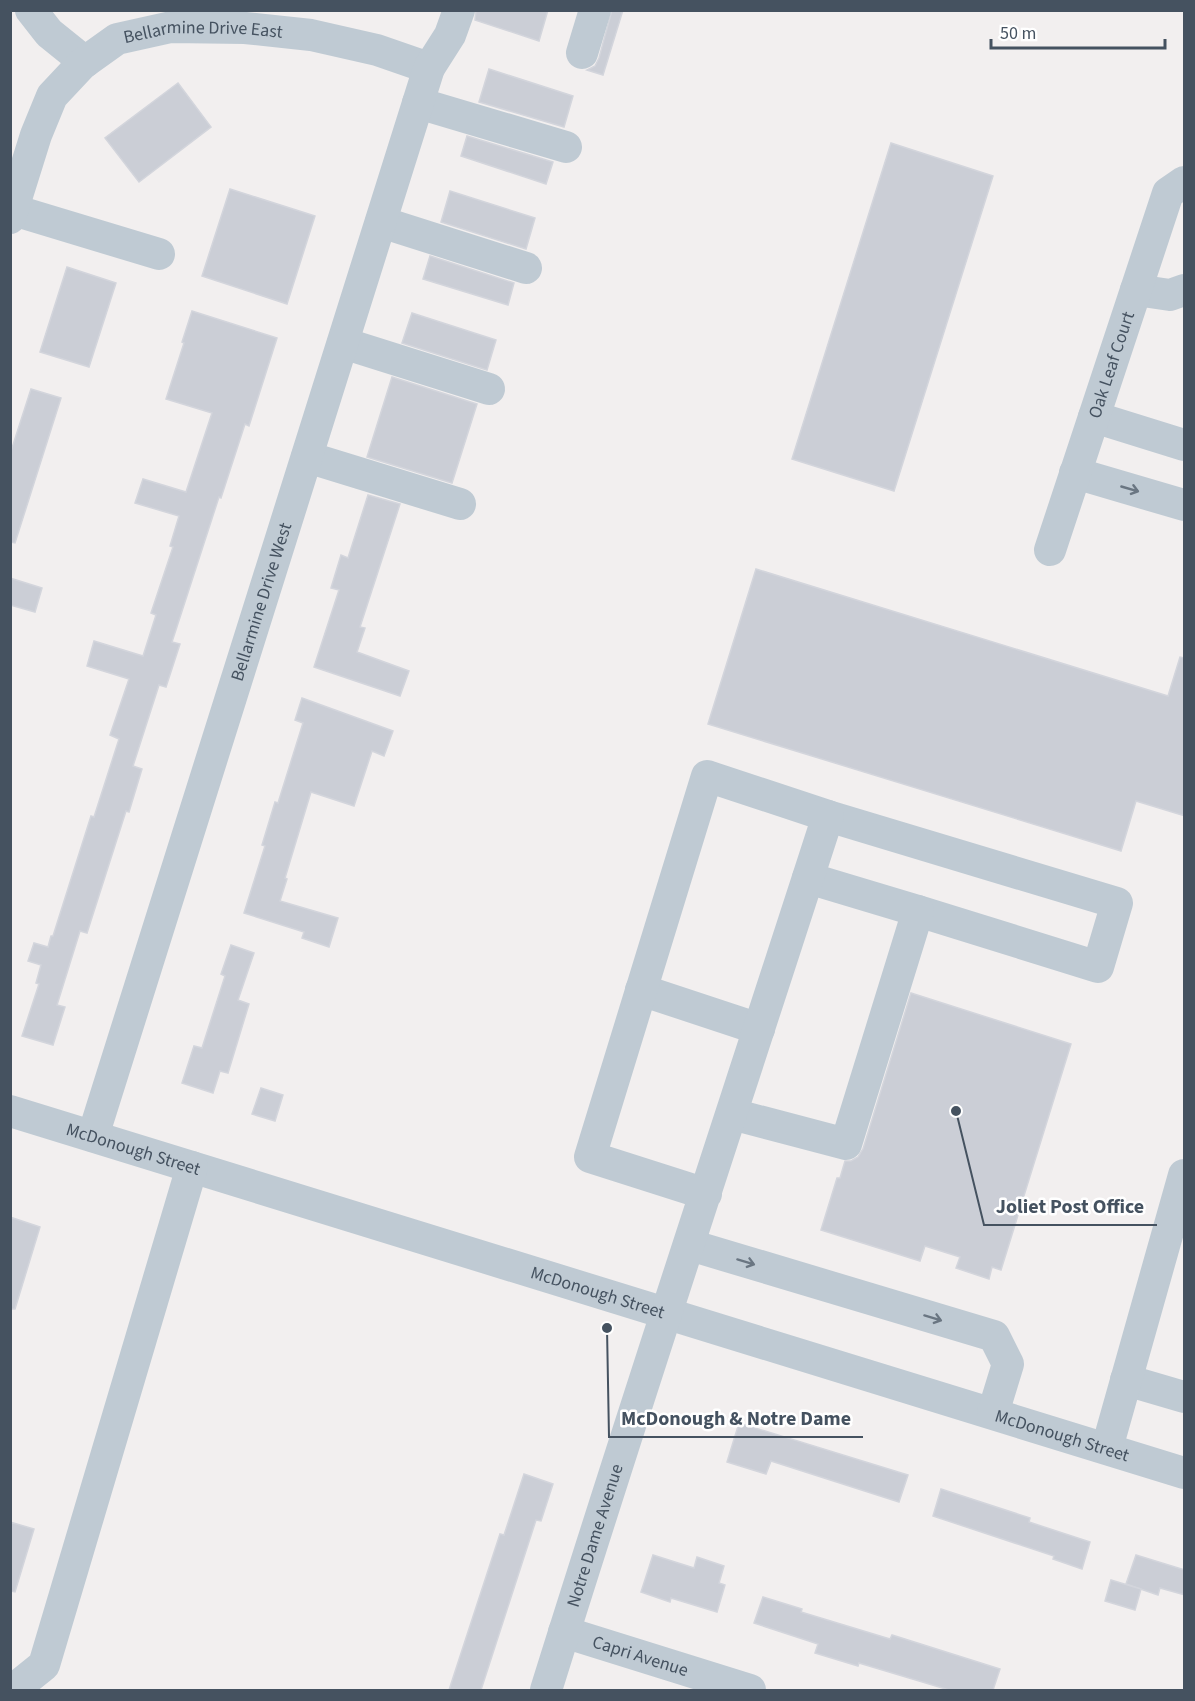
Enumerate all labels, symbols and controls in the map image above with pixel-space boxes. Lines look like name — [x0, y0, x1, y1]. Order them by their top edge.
scale bar — [991, 12, 1165, 50]
street label: Bellarmine Drive East — [121, 14, 284, 50]
text: 50 m — [1000, 21, 1036, 46]
street label: Oak Leaf Court — [1082, 308, 1140, 421]
one-way arrow — [1120, 484, 1139, 495]
street label: Bellarmine Drive West — [224, 519, 298, 684]
street label: McDonough Street — [63, 1117, 203, 1181]
callout: Joliet Post Office — [984, 1187, 1157, 1225]
text: Joliet Post Office — [996, 1193, 1144, 1221]
one-way arrow — [736, 1257, 755, 1268]
street label: McDonough Street — [528, 1260, 668, 1325]
one-way arrow — [923, 1313, 942, 1324]
callout: McDonough & Notre Dame — [609, 1399, 863, 1437]
street label: McDonough Street — [992, 1403, 1132, 1468]
text: McDonough & Notre Dame — [621, 1405, 851, 1433]
street label: Notre Dame Avenue — [560, 1461, 629, 1610]
street label: Capri Avenue — [589, 1629, 691, 1683]

